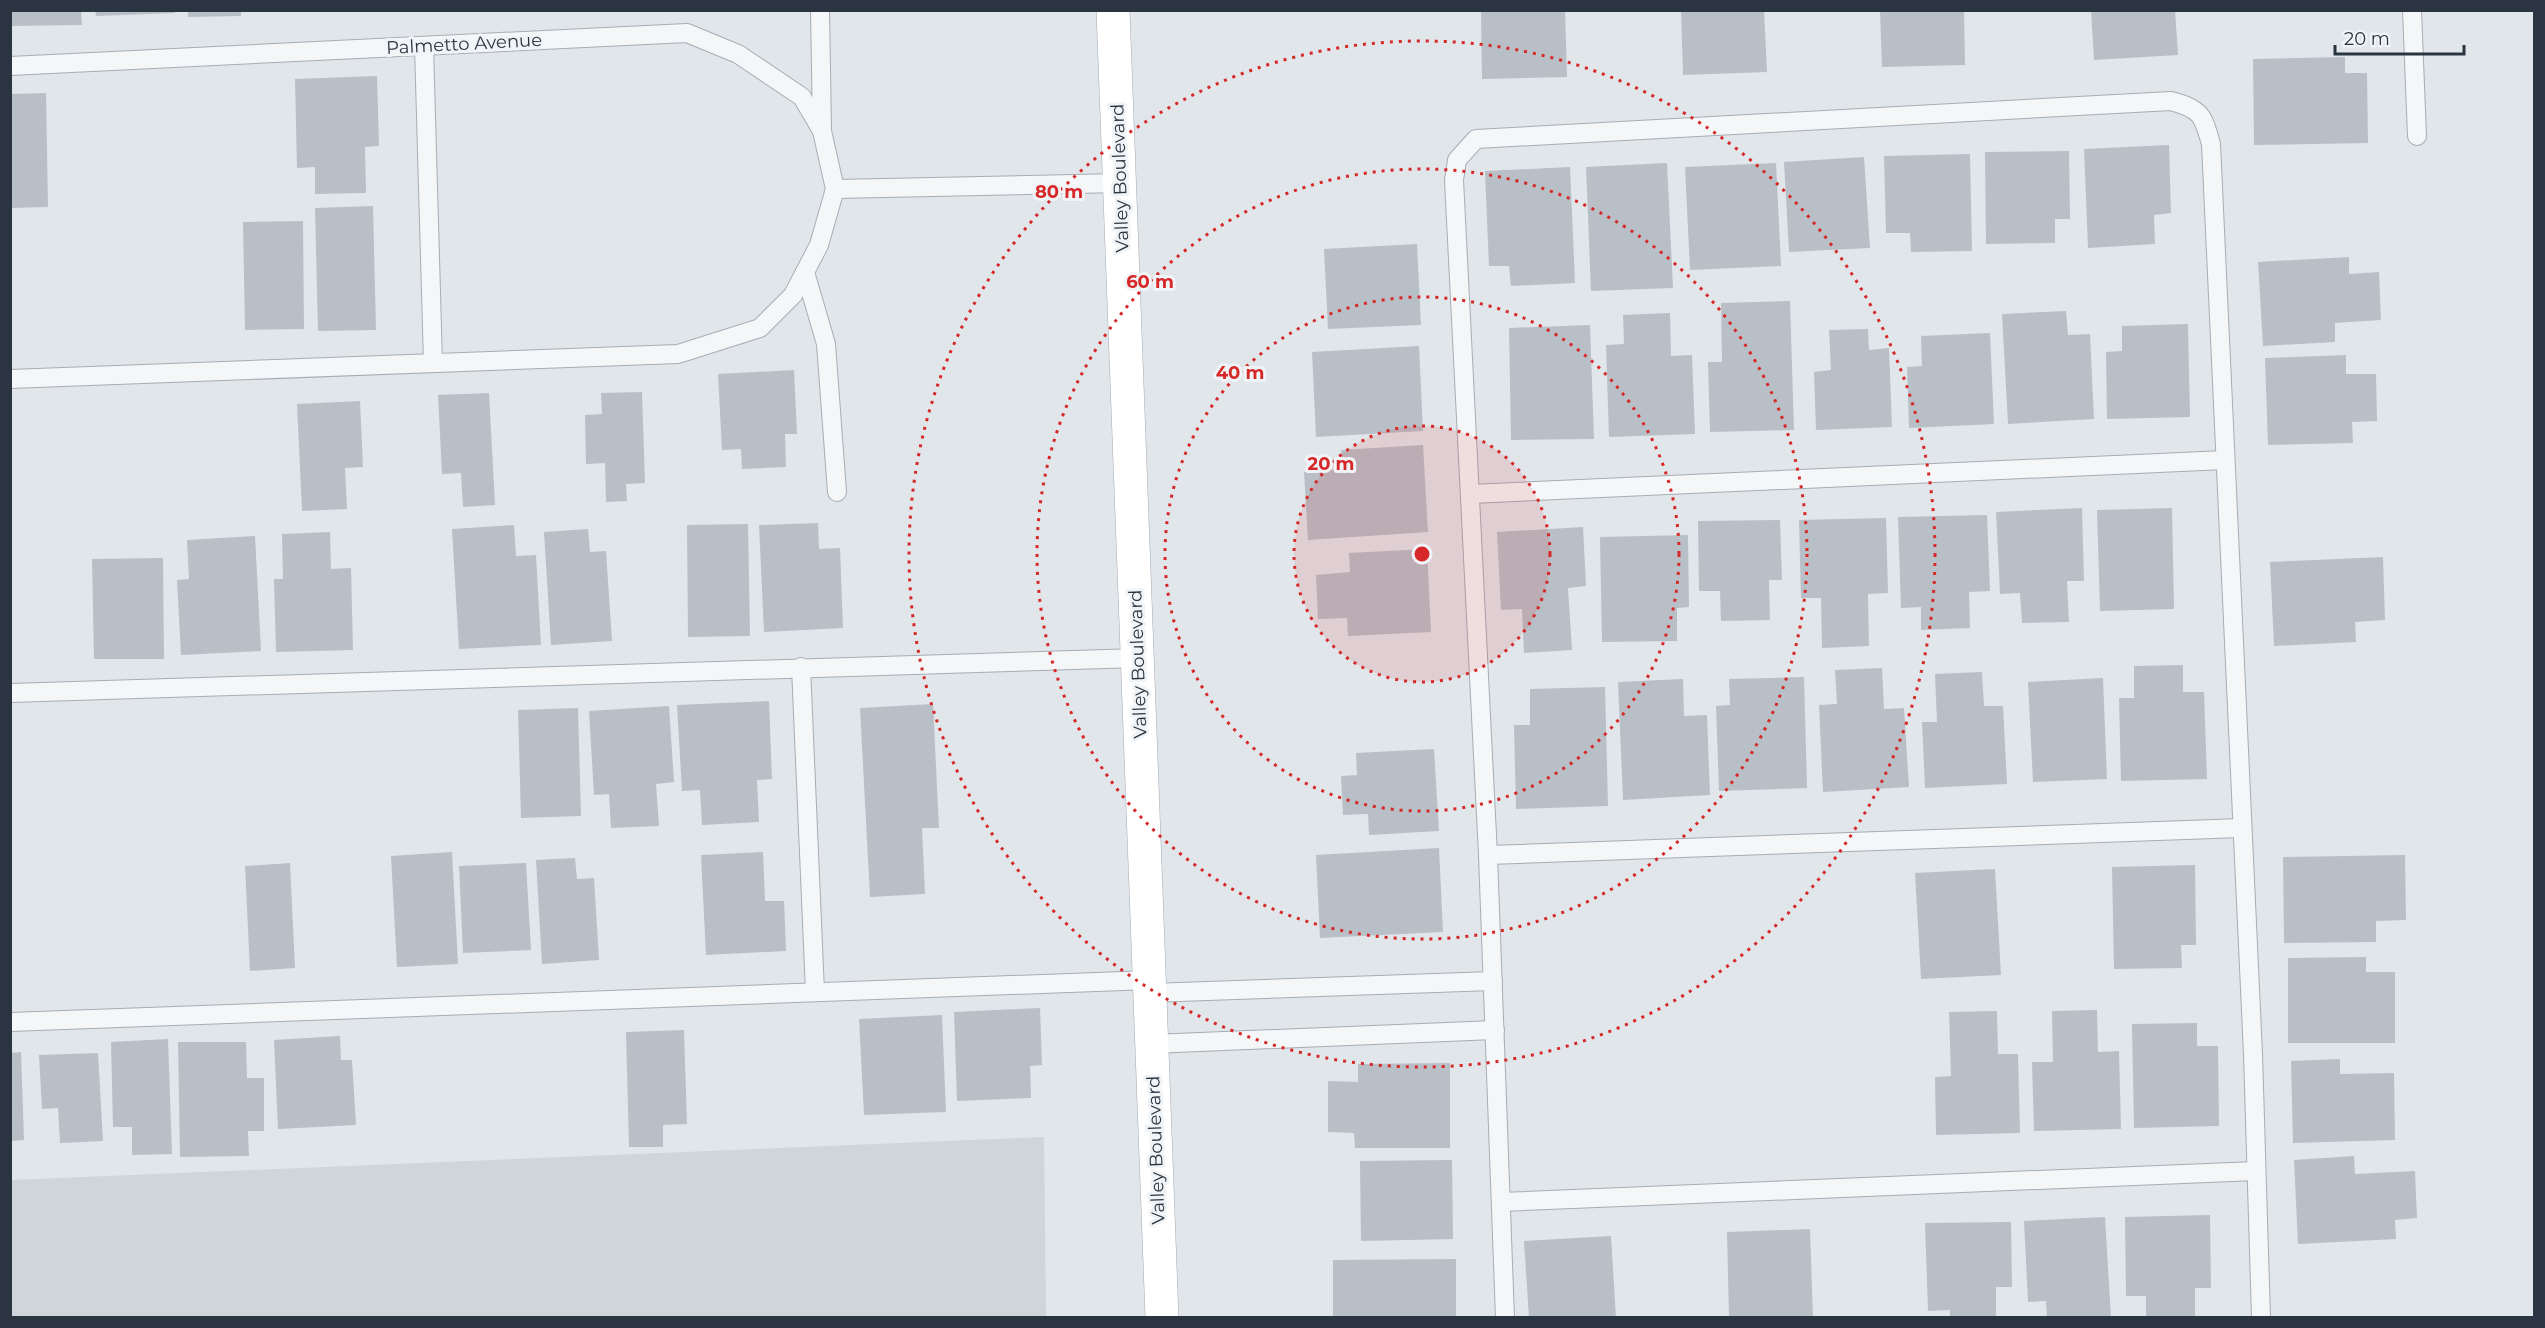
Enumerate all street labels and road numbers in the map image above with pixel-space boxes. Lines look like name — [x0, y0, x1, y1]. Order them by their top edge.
street label: Palmetto Avenue — [386, 29, 543, 59]
street label: Valley Boulevard — [1106, 103, 1134, 253]
street label: Valley Boulevard — [1124, 589, 1152, 739]
street label: Valley Boulevard — [1142, 1075, 1170, 1225]

